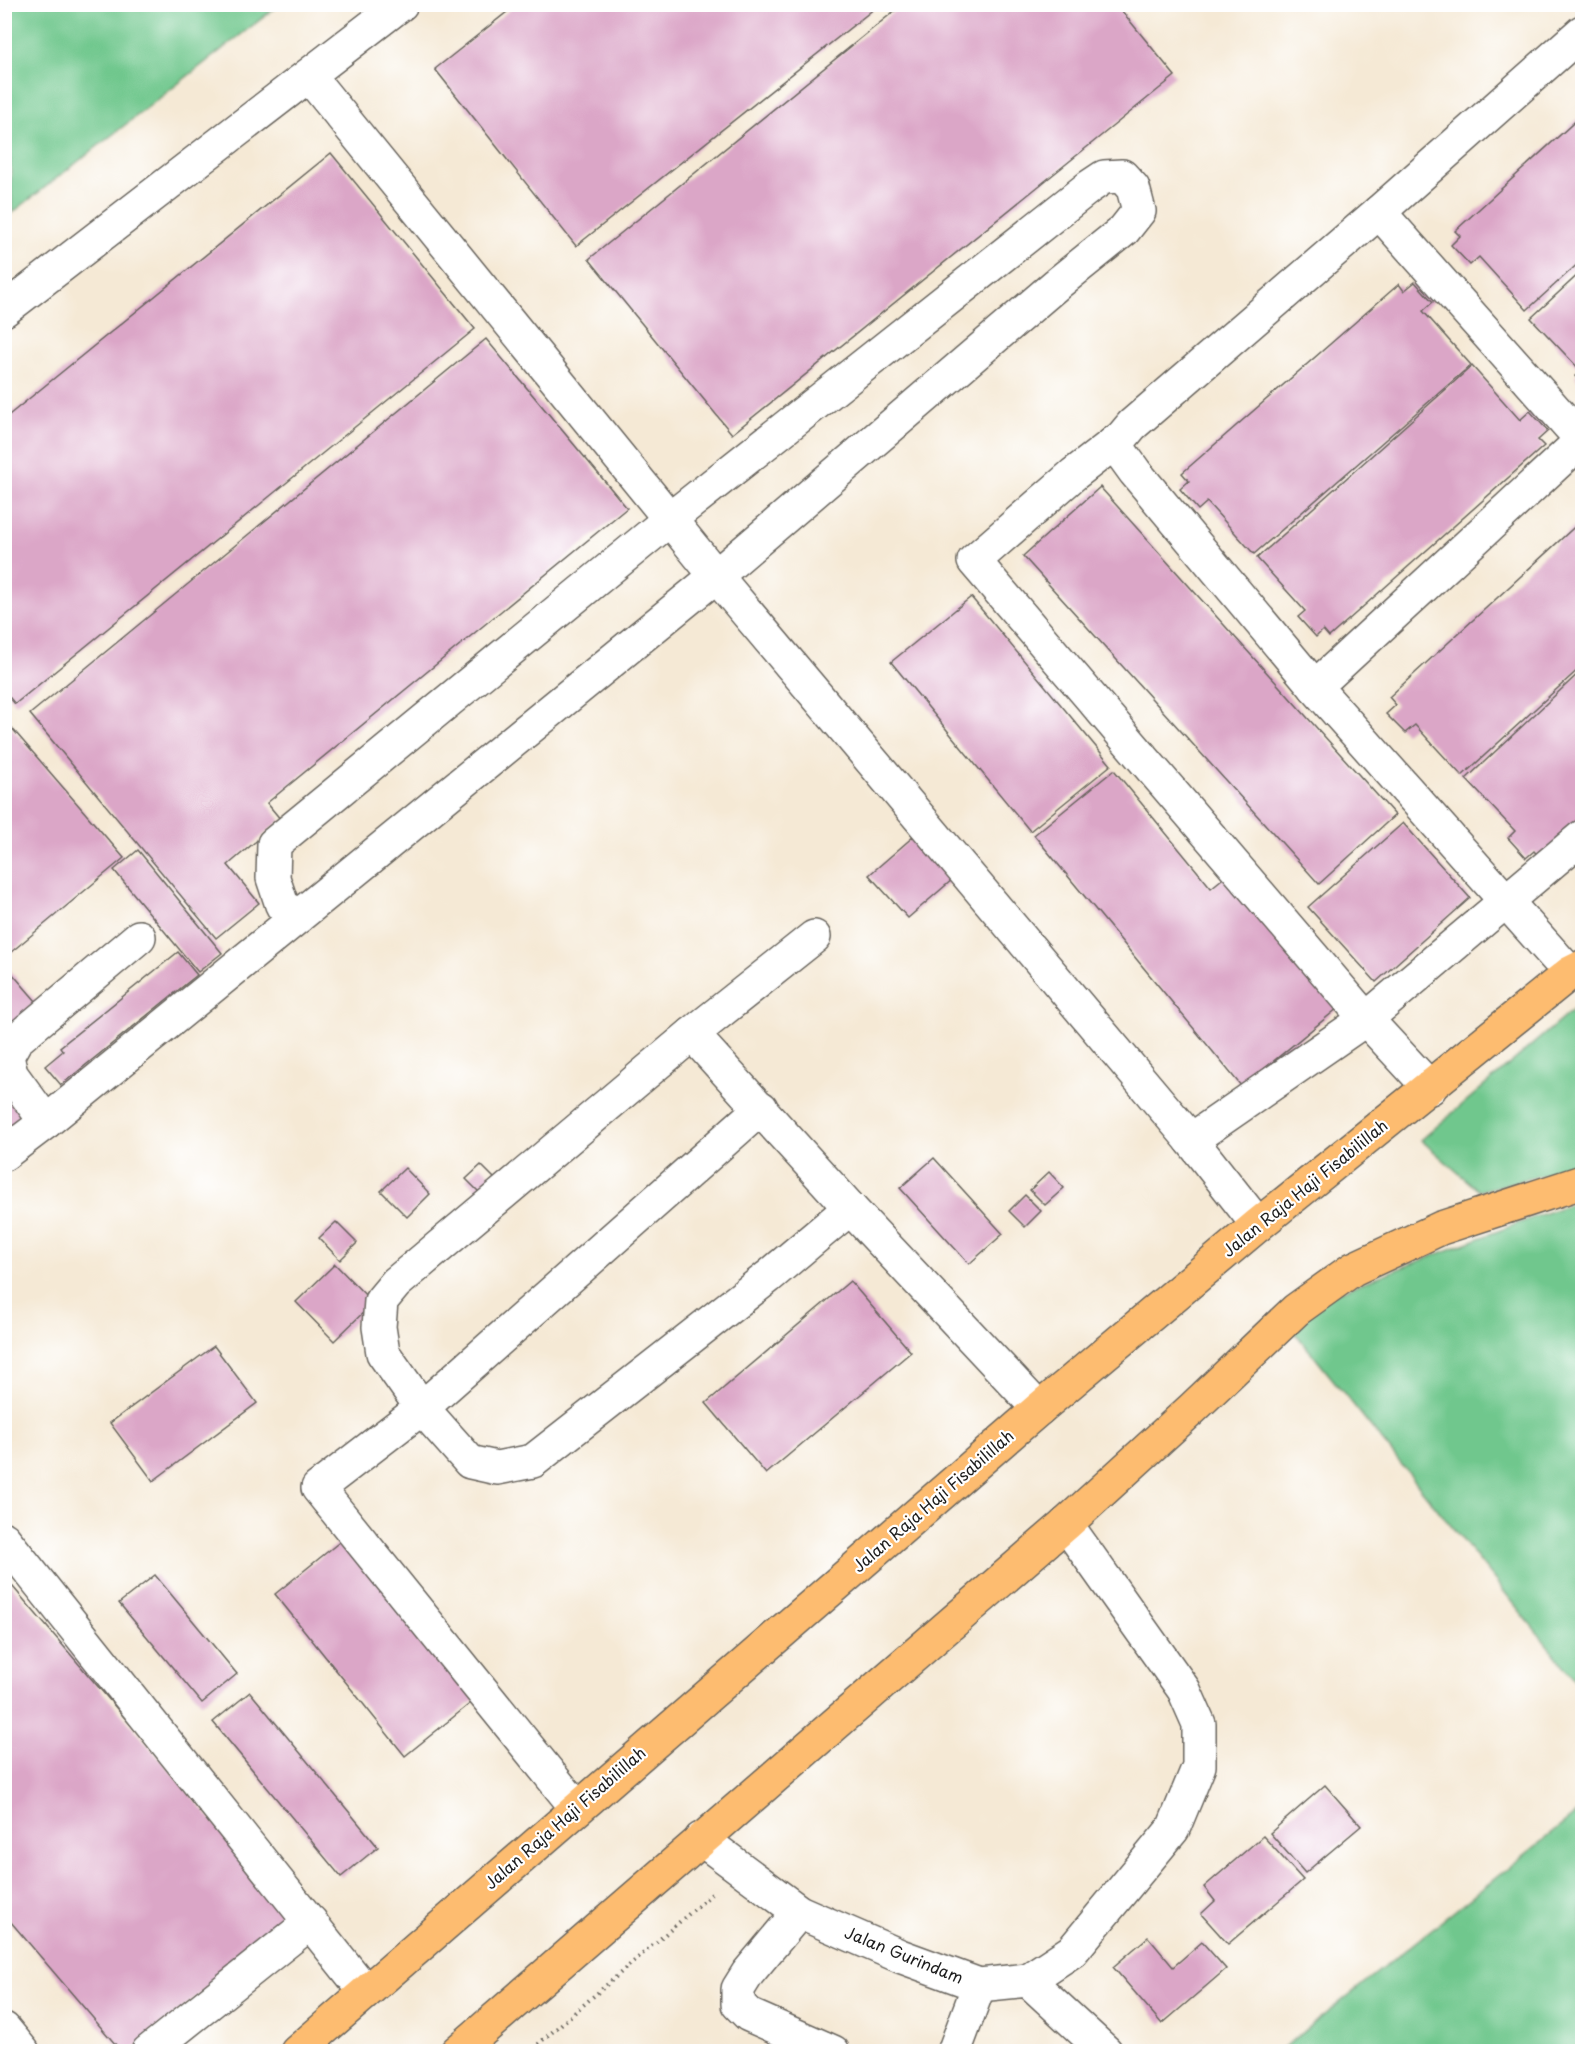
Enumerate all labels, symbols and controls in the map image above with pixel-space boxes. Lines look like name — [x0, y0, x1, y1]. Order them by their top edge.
street label: Jalan Raja Haji Fisabilillah — [1217, 1113, 1392, 1262]
street label: Jalan Raja Haji Fisabilillah — [846, 1423, 1018, 1577]
street label: Jalan Raja Haji Fisabilillah — [478, 1740, 650, 1894]
street label: Jalan Gurindam — [841, 1919, 967, 1989]

